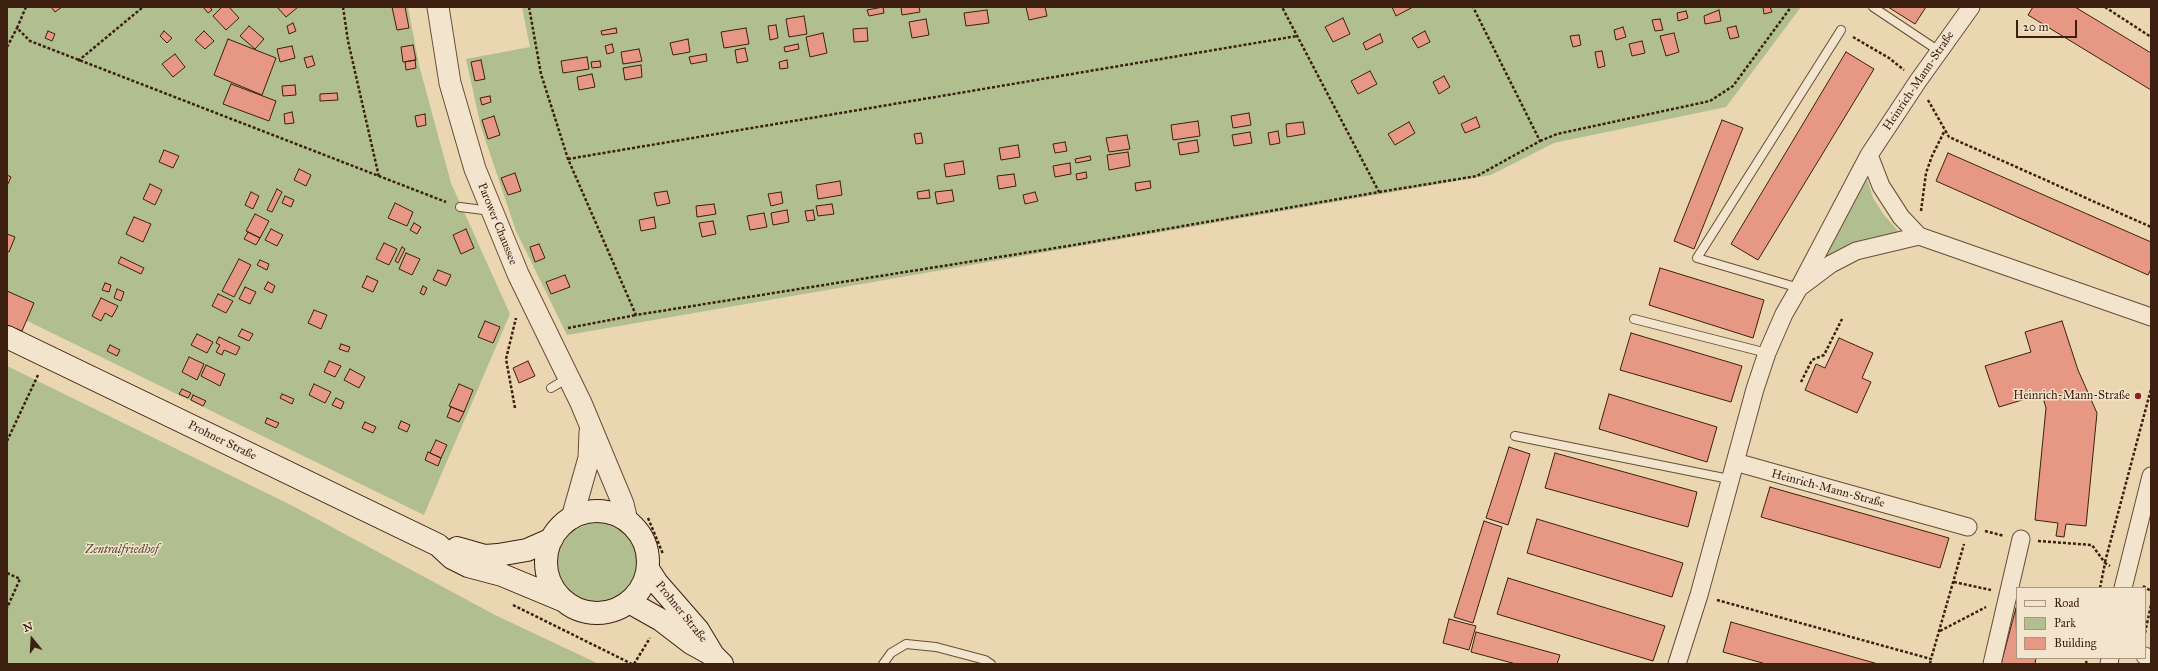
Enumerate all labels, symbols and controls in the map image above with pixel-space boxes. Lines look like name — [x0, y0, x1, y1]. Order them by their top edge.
scale bar — [2018, 12, 2079, 38]
text: 20 m — [2023, 20, 2049, 34]
street label: Heinrich-Mann-Straße — [1880, 29, 1958, 133]
street label: Parower Chaussee — [474, 181, 520, 267]
place label: Heinrich-Mann-Straße — [2013, 389, 2130, 403]
marker: Heinrich-Mann-Straße — [2133, 391, 2143, 401]
street label: Prohner Straße — [185, 418, 259, 464]
street label: Heinrich-Mann-Straße — [1770, 467, 1886, 511]
park label: Zentralfriedhof — [85, 543, 159, 557]
street label: Prohner Straße — [652, 579, 710, 645]
legend — [2016, 587, 2146, 659]
text: Road — [2054, 596, 2080, 610]
text: Park — [2054, 616, 2076, 630]
north arrow — [12, 619, 52, 659]
text: N — [22, 619, 35, 635]
text: Building — [2054, 636, 2096, 650]

